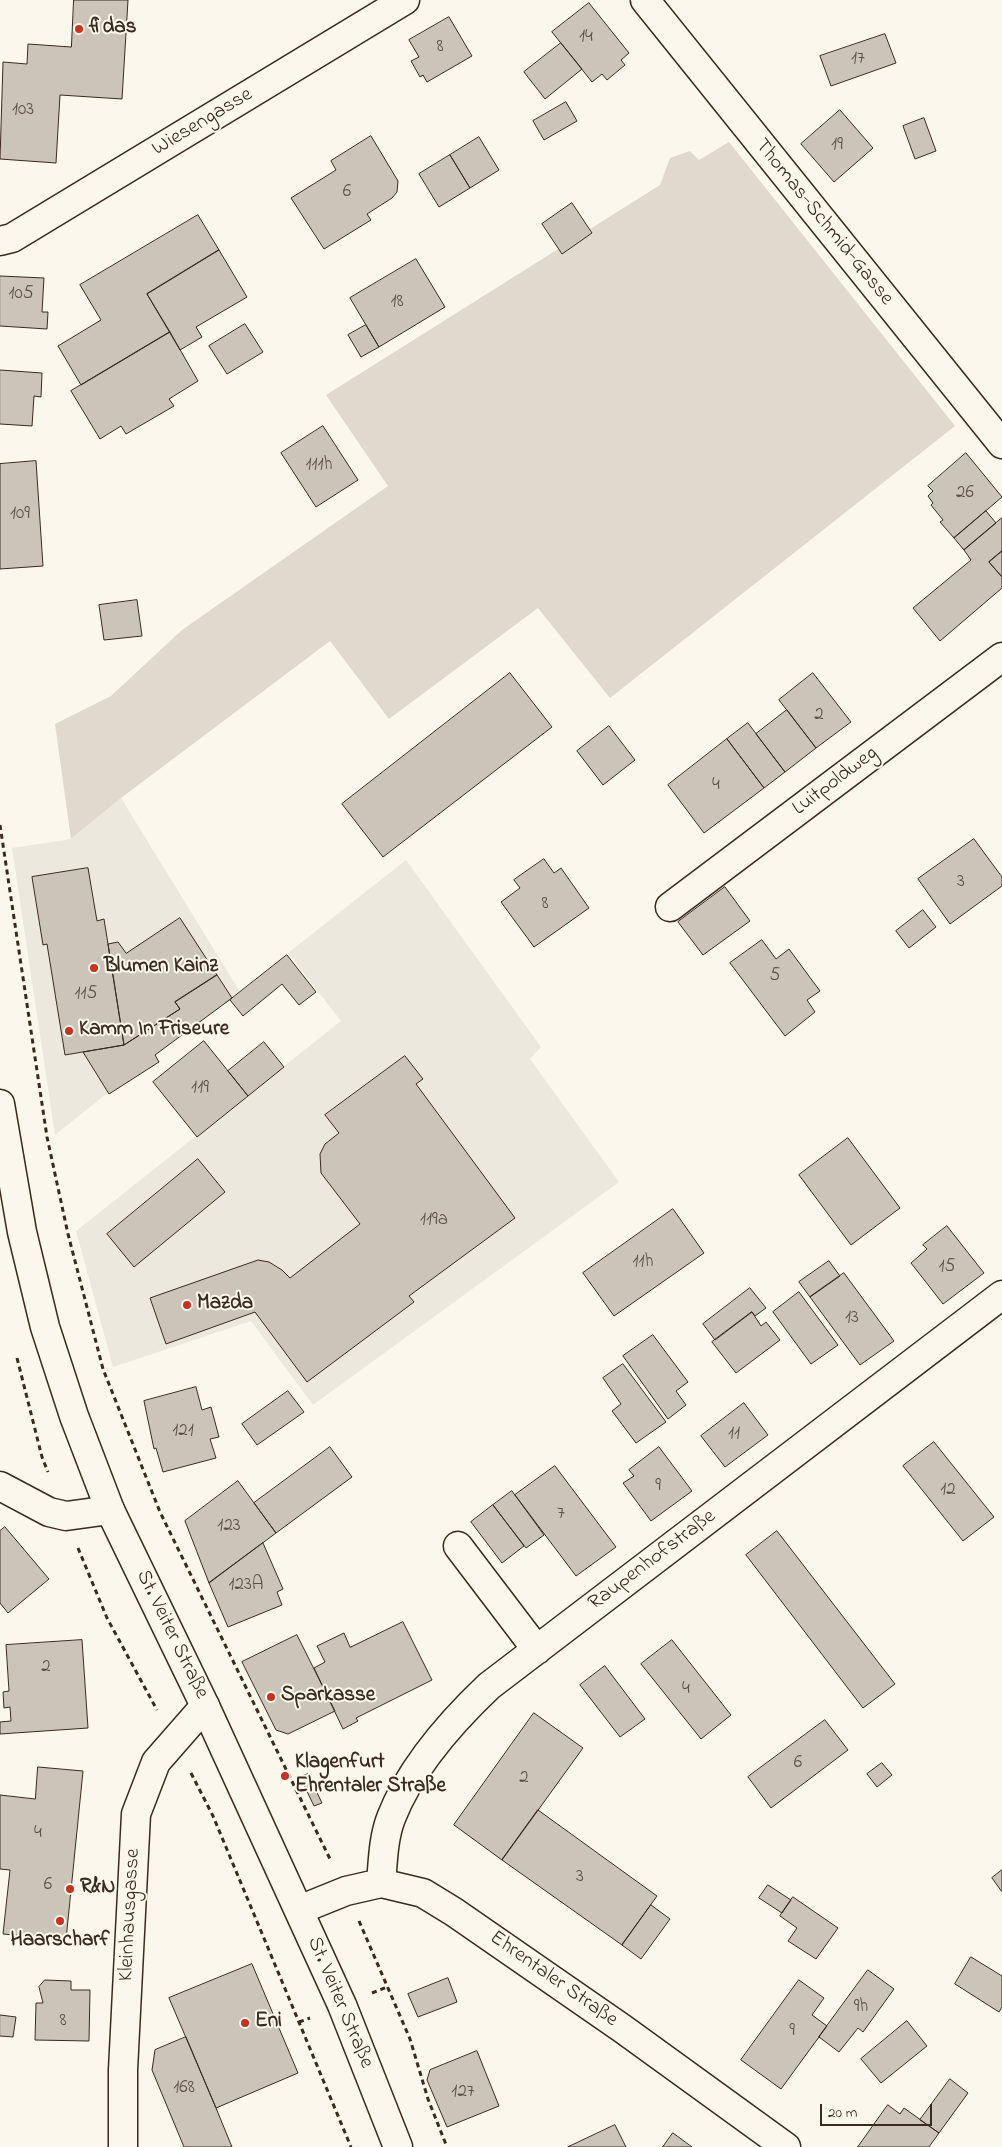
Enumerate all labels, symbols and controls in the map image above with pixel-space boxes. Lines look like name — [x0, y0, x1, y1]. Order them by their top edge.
place label: fidas — [89, 16, 136, 42]
marker: fidas — [73, 23, 85, 35]
house number: 14 — [579, 27, 593, 49]
house number: 8 — [436, 37, 444, 59]
house number: 17 — [851, 49, 865, 71]
street label: Wiesengasse — [148, 83, 258, 163]
house number: 103 — [12, 100, 34, 122]
street label: Thomas-Schmid-Gasse — [748, 135, 898, 311]
house number: 19 — [831, 135, 843, 157]
house number: 6 — [343, 182, 351, 204]
house number: 105 — [8, 284, 34, 306]
house number: 18 — [390, 292, 404, 314]
house number: 111h — [305, 455, 333, 477]
house number: 26 — [956, 483, 974, 505]
house number: 109 — [10, 504, 30, 526]
house number: 2 — [814, 705, 824, 727]
street label: Luitpoldweg — [788, 742, 884, 822]
house number: 4 — [712, 775, 720, 797]
house number: 3 — [957, 872, 965, 894]
house number: 8 — [541, 894, 549, 916]
place label: Blumen Kainz — [104, 955, 218, 981]
marker: Blumen Kainz — [88, 962, 100, 974]
house number: 5 — [770, 966, 780, 988]
house number: 115 — [75, 984, 97, 1006]
place label: Kamm In Friseure — [79, 1018, 229, 1044]
marker: Kamm In Friseure — [63, 1025, 75, 1037]
house number: 119 — [191, 1078, 209, 1100]
house number: 119a — [420, 1210, 448, 1232]
house number: 11h — [632, 1252, 654, 1274]
house number: 15 — [939, 1257, 955, 1279]
place label: Mazda — [197, 1292, 253, 1318]
marker: Mazda — [181, 1299, 193, 1311]
house number: 13 — [845, 1308, 859, 1330]
house number: 121 — [172, 1421, 194, 1443]
house number: 11 — [728, 1424, 740, 1446]
house number: 9 — [655, 1476, 661, 1498]
house number: 12 — [940, 1480, 956, 1502]
house number: 7 — [557, 1504, 565, 1526]
street label: Raupenhofstraße — [584, 1505, 722, 1617]
house number: 123 — [217, 1516, 241, 1538]
street label: St. Veiter Straße — [129, 1567, 213, 1703]
house number: 123A — [228, 1575, 264, 1597]
house number: 2 — [41, 1657, 51, 1679]
house number: 4 — [682, 1679, 690, 1701]
place label: Sparkasse — [281, 1684, 375, 1710]
marker: Sparkasse — [265, 1691, 277, 1703]
place label: Klagenfurt Ehrentaler Straße — [295, 1751, 446, 1801]
house number: 6 — [794, 1753, 802, 1775]
house number: 2 — [519, 1768, 529, 1790]
marker: Klagenfurt Ehrentaler Straße — [279, 1770, 291, 1782]
house number: 4 — [34, 1823, 42, 1845]
street label: Kleinhausgasse — [115, 1848, 147, 1982]
house number: 3 — [576, 1867, 584, 1889]
house number: 6 — [44, 1875, 52, 1897]
place label: R&N — [80, 1876, 115, 1902]
marker: R&N — [64, 1883, 76, 1895]
marker: Haarscharf — [54, 1915, 66, 1927]
street label: Ehrentaler Straße — [484, 1926, 622, 2034]
place label: Haarscharf — [11, 1929, 109, 1955]
street label: St. Veiter Straße — [300, 1934, 378, 2072]
house number: 9h — [854, 1997, 868, 2019]
place label: Eni — [255, 2010, 282, 2036]
house number: 8 — [59, 2011, 67, 2033]
marker: Eni — [239, 2017, 251, 2029]
house number: 9 — [789, 2021, 795, 2043]
house number: 168 — [173, 2078, 195, 2100]
house number: 127 — [451, 2082, 475, 2104]
scale bar — [822, 2094, 934, 2126]
text: 20 m — [828, 2102, 857, 2124]

